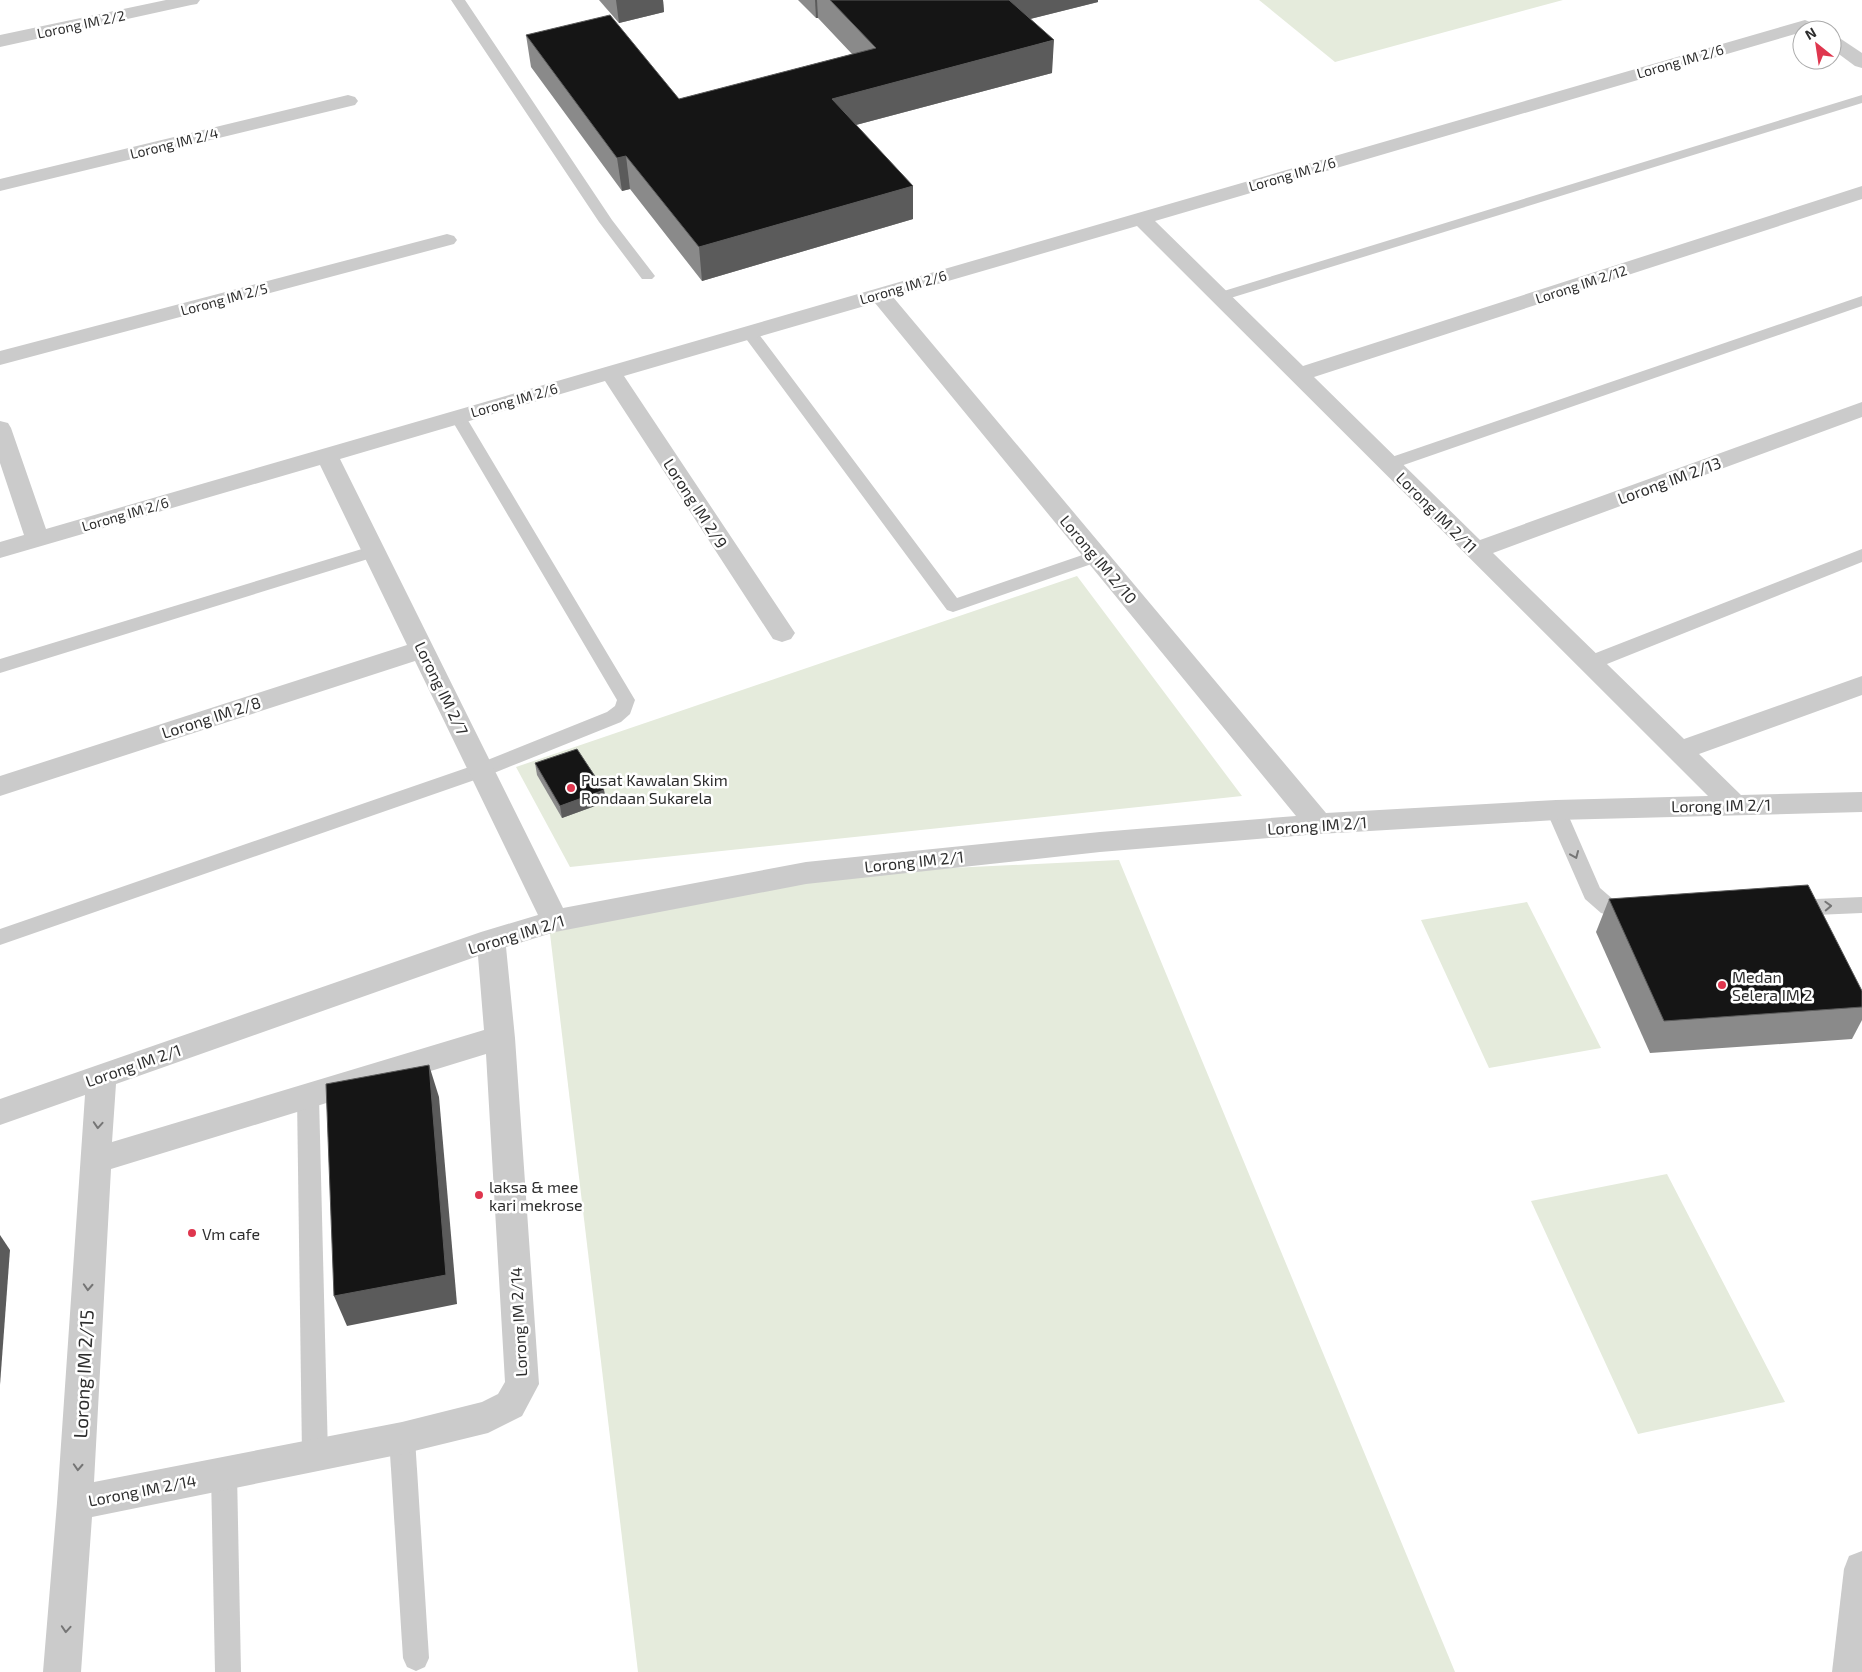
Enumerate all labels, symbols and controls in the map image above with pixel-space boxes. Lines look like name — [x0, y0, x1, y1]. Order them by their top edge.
street label: Lorong IM 2/2 — [35, 6, 127, 42]
north arrow — [1792, 20, 1842, 70]
text: N — [1802, 23, 1819, 43]
street label: Lorong IM 2/6 — [1635, 40, 1725, 82]
street label: Lorong IM 2/4 — [128, 124, 220, 162]
street label: Lorong IM 2/6 — [1247, 153, 1337, 195]
street label: Lorong IM 2/12 — [1533, 261, 1629, 307]
street label: Lorong IM 2/6 — [858, 266, 948, 308]
street label: Lorong IM 2/5 — [179, 279, 269, 319]
street label: Lorong IM 2/6 — [469, 379, 559, 421]
street label: Lorong IM 2/13 — [1615, 452, 1723, 508]
street label: Lorong IM 2/9 — [660, 455, 732, 551]
street label: Lorong IM 2/11 — [1393, 468, 1481, 556]
street label: Lorong IM 2/6 — [80, 493, 170, 535]
street label: Lorong IM 2/10 — [1057, 511, 1141, 607]
street label: Lorong IM 2/7 — [411, 638, 473, 738]
street label: Lorong IM 2/8 — [159, 692, 263, 742]
place label: Pusat Kawalan Skim Rondaan Sukarela — [581, 770, 728, 807]
marker: Pusat Kawalan Skim Rondaan Sukarela — [565, 782, 577, 794]
street label: Lorong IM 2/1 — [1671, 795, 1771, 815]
street label: Lorong IM 2/1 — [1267, 812, 1367, 838]
street label: Lorong IM 2/1 — [863, 846, 965, 876]
one-way arrow — [1569, 850, 1580, 859]
one-way arrow — [1825, 901, 1833, 912]
street label: Lorong IM 2/1 — [466, 910, 566, 958]
place label: Medan Selera IM 2 — [1732, 967, 1812, 1004]
marker: Medan Selera IM 2 — [1716, 979, 1728, 991]
street label: Lorong IM 2/1 — [83, 1040, 183, 1090]
one-way arrow — [92, 1121, 103, 1129]
place label: laksa & mee kari mekrose — [489, 1177, 583, 1214]
marker: laksa & mee kari mekrose — [473, 1189, 485, 1201]
place label: Vm cafe — [202, 1224, 260, 1243]
marker: Vm cafe — [186, 1227, 198, 1239]
street label: Lorong IM 2/14 — [506, 1267, 530, 1377]
one-way arrow — [83, 1284, 94, 1292]
street label: Lorong IM 2/15 — [68, 1309, 98, 1439]
one-way arrow — [72, 1463, 83, 1471]
street label: Lorong IM 2/14 — [86, 1470, 198, 1510]
one-way arrow — [60, 1625, 71, 1633]

